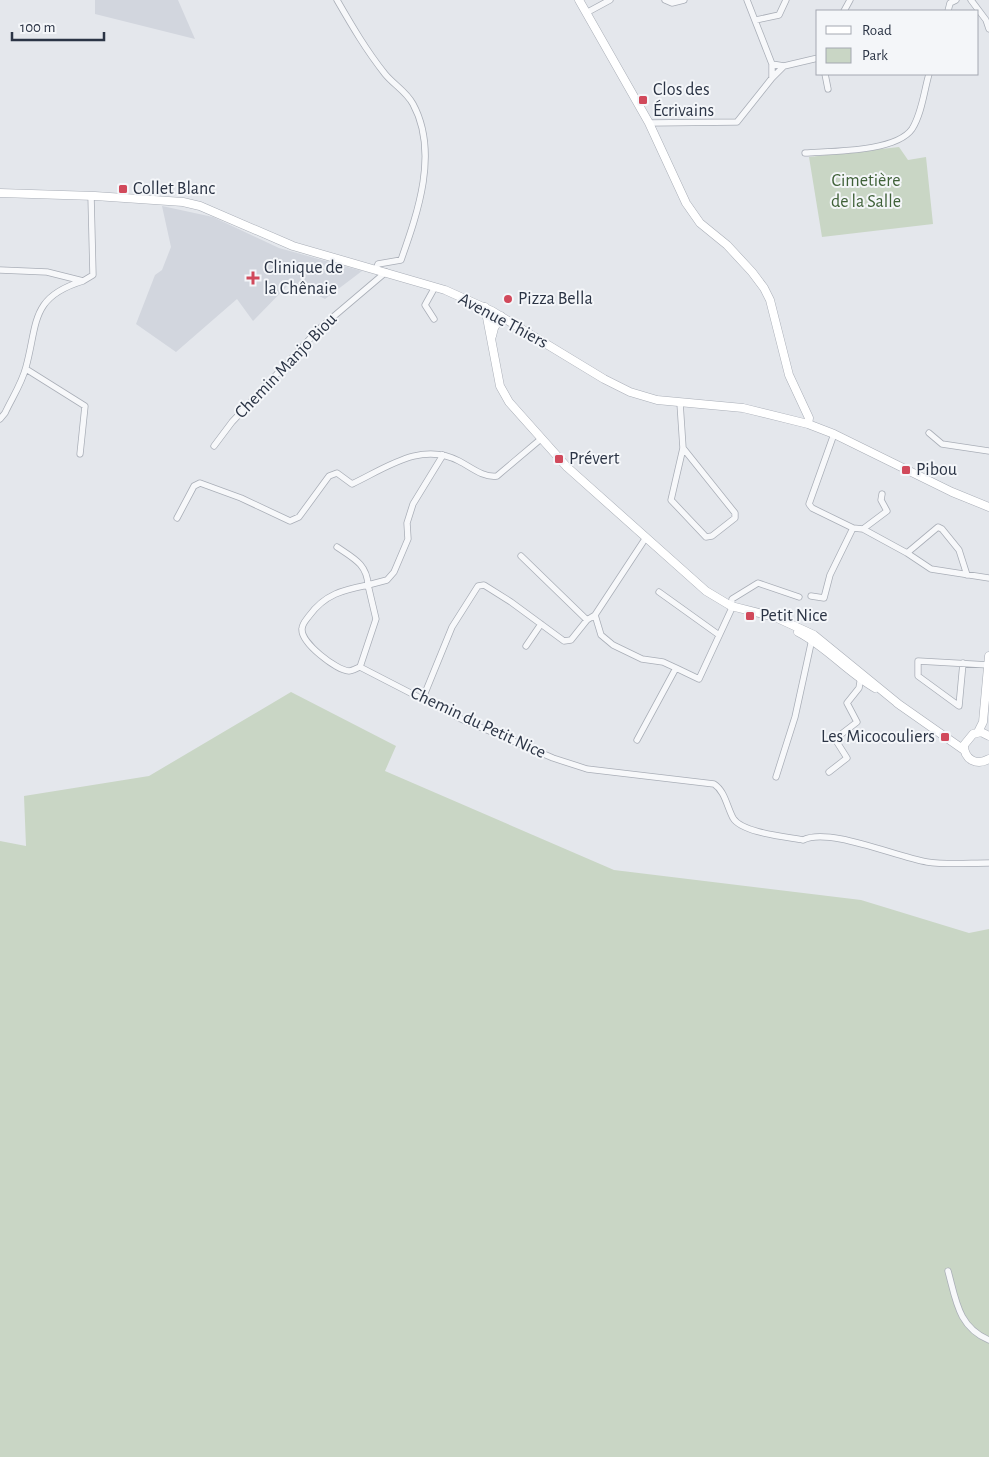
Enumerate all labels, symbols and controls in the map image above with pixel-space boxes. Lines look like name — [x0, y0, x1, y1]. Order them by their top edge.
scale bar — [12, 10, 105, 42]
legend — [816, 10, 979, 75]
text: 100 m — [20, 20, 55, 35]
text: Road — [862, 23, 892, 38]
text: Park — [862, 48, 888, 63]
place label: Clos des Écrivains — [653, 81, 714, 120]
marker: Clos des Écrivains — [637, 94, 649, 106]
park label: Cimetière de la Salle — [831, 172, 901, 211]
place label: Collet Blanc — [133, 180, 215, 198]
marker: Collet Blanc — [117, 183, 129, 195]
place label: Clinique de la Chênaie — [264, 259, 343, 298]
marker: Clinique de la Chênaie — [246, 271, 260, 285]
street label: Avenue Thiers — [455, 290, 551, 352]
place label: Pizza Bella — [518, 290, 593, 308]
marker: Pizza Bella — [502, 293, 514, 305]
street label: Chemin Manjo Biou — [232, 310, 340, 422]
place label: Prévert — [569, 450, 620, 468]
marker: Prévert — [553, 453, 565, 465]
place label: Pibou — [916, 461, 957, 479]
marker: Pibou — [900, 464, 912, 476]
place label: Petit Nice — [760, 607, 828, 625]
marker: Petit Nice — [744, 610, 756, 622]
street label: Chemin du Petit Nice — [408, 684, 548, 762]
place label: Les Micocouliers — [821, 728, 935, 746]
marker: Les Micocouliers — [939, 731, 951, 743]

